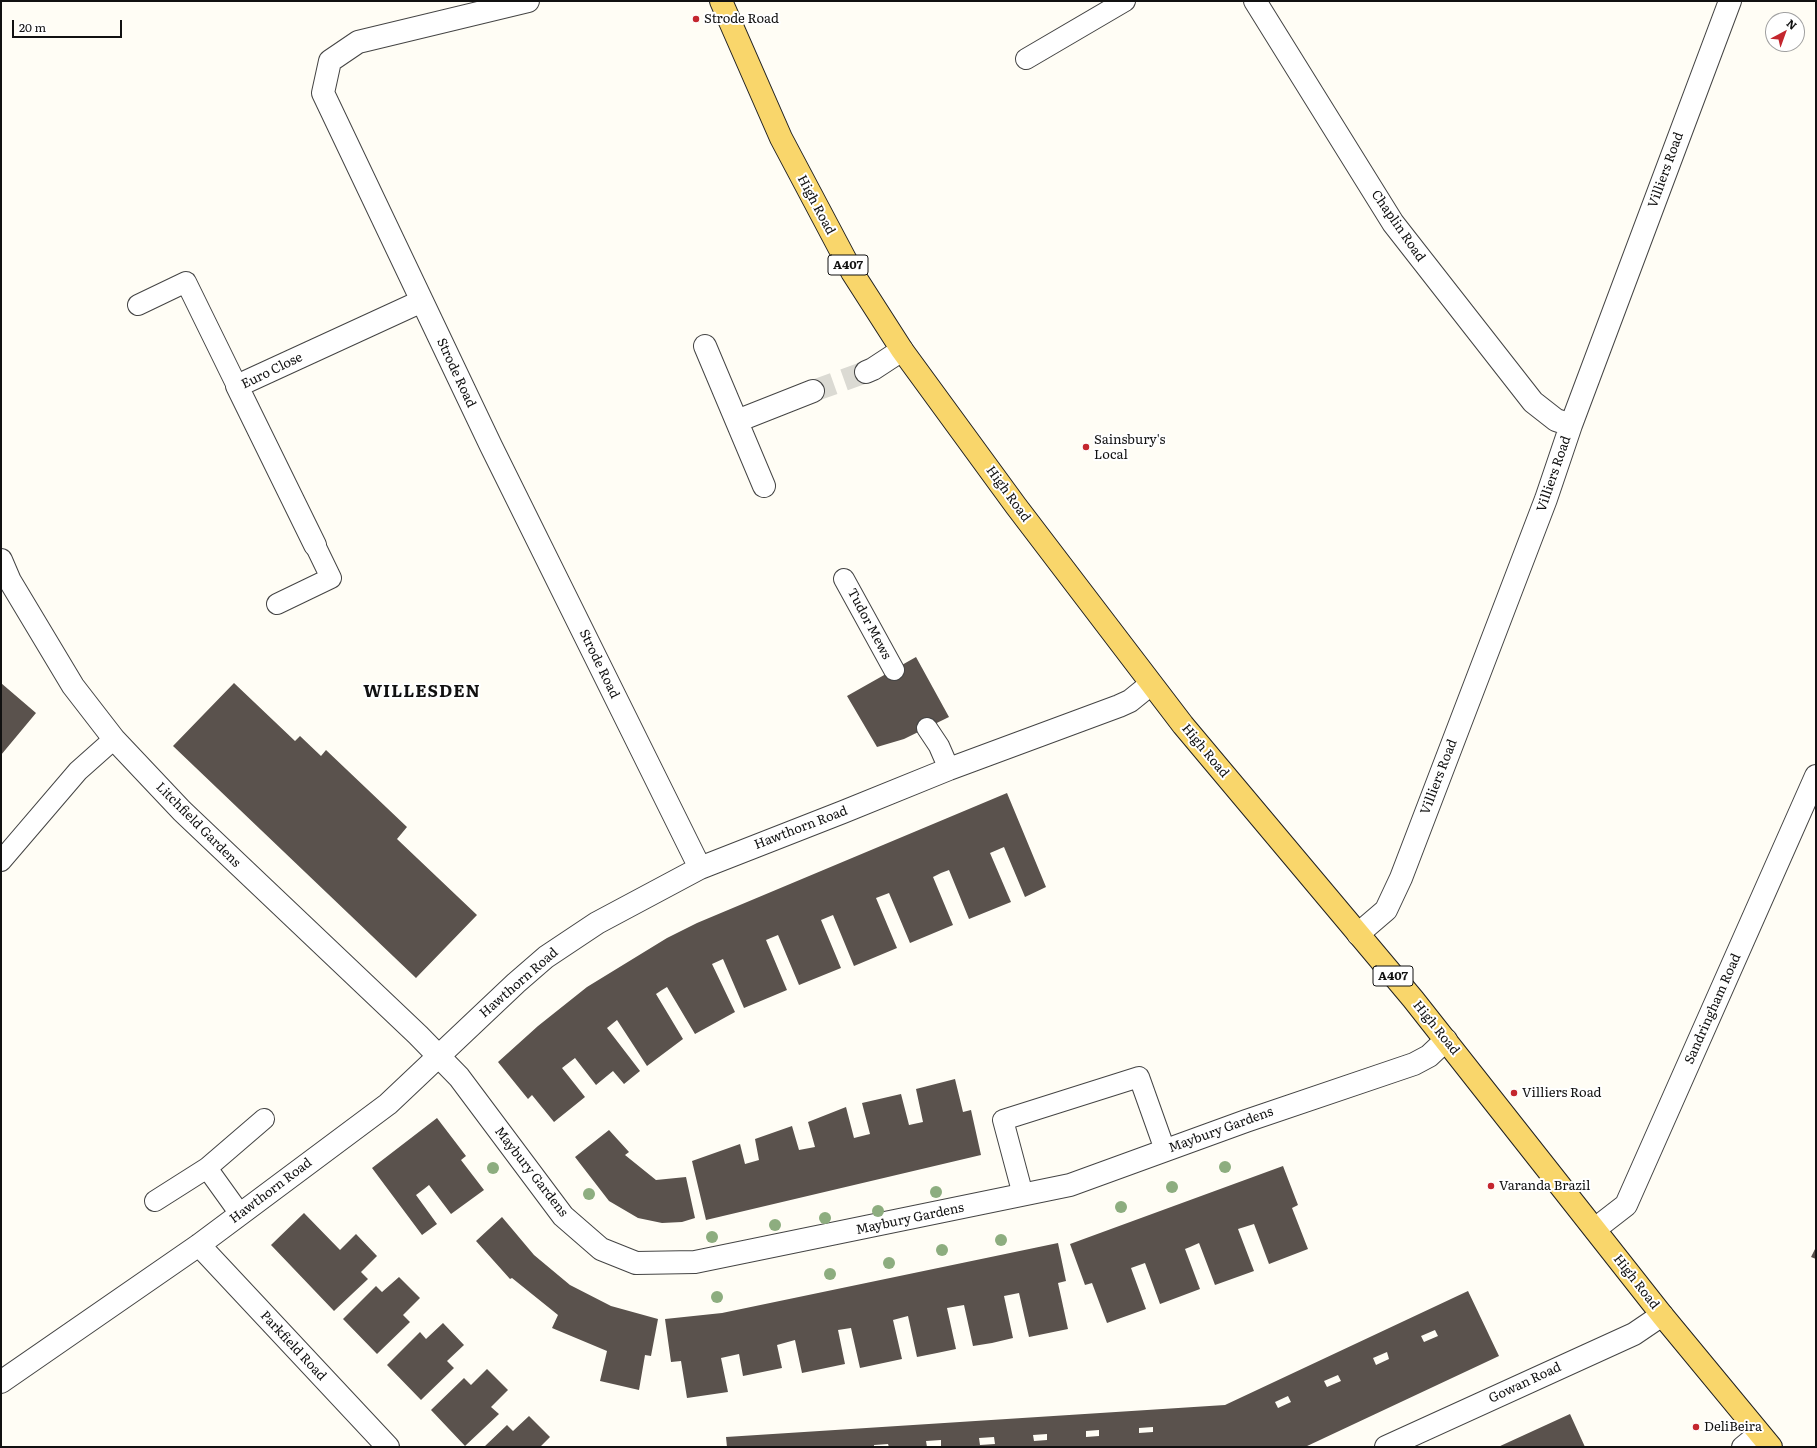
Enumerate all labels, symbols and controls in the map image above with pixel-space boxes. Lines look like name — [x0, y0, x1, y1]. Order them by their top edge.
place label: Strode Road — [704, 11, 779, 27]
scale bar — [14, 12, 124, 38]
north arrow — [1765, 12, 1805, 52]
marker: Strode Road — [691, 14, 701, 24]
text: N — [1783, 15, 1801, 33]
text: 20 m — [19, 18, 46, 36]
street label: Villiers Road — [1645, 130, 1687, 210]
street label: High Road — [794, 173, 838, 237]
street label: Chaplin Road — [1368, 187, 1428, 265]
road number: A407 — [828, 255, 868, 275]
street label: Strode Road — [433, 336, 479, 410]
street label: Euro Close — [239, 350, 305, 392]
place label: Sainsbury's Local — [1094, 432, 1165, 463]
street label: Villiers Road — [1534, 434, 1574, 514]
marker: Sainsbury's Local — [1081, 442, 1091, 452]
street label: High Road — [983, 463, 1033, 525]
street label: Tudor Mews — [844, 586, 894, 662]
street label: Strode Road — [576, 627, 622, 701]
district label: WILLESDEN — [363, 682, 481, 702]
street label: High Road — [1178, 721, 1232, 781]
street label: Villiers Road — [1417, 737, 1461, 817]
street label: Litchfield Gardens — [152, 779, 244, 871]
street label: Hawthorn Road — [752, 803, 850, 853]
street label: Hawthorn Road — [477, 945, 561, 1021]
street label: Sandringham Road — [1682, 951, 1744, 1067]
road number: A407 — [1373, 966, 1413, 986]
street label: High Road — [1409, 998, 1463, 1058]
place label: Villiers Road — [1522, 1085, 1602, 1101]
marker: Villiers Road — [1509, 1088, 1519, 1098]
street label: Maybury Gardens — [1167, 1104, 1275, 1156]
street label: Maybury Gardens — [491, 1124, 571, 1220]
street label: Hawthorn Road — [227, 1155, 315, 1227]
place label: Varanda Brazil — [1499, 1178, 1590, 1194]
marker: Varanda Brazil — [1486, 1181, 1496, 1191]
street label: Maybury Gardens — [855, 1200, 965, 1238]
street label: High Road — [1610, 1252, 1662, 1312]
street label: Parkfield Road — [257, 1308, 329, 1384]
street label: Gowan Road — [1486, 1359, 1564, 1407]
place label: DeliBeira — [1704, 1419, 1762, 1435]
marker: DeliBeira — [1691, 1422, 1701, 1432]

